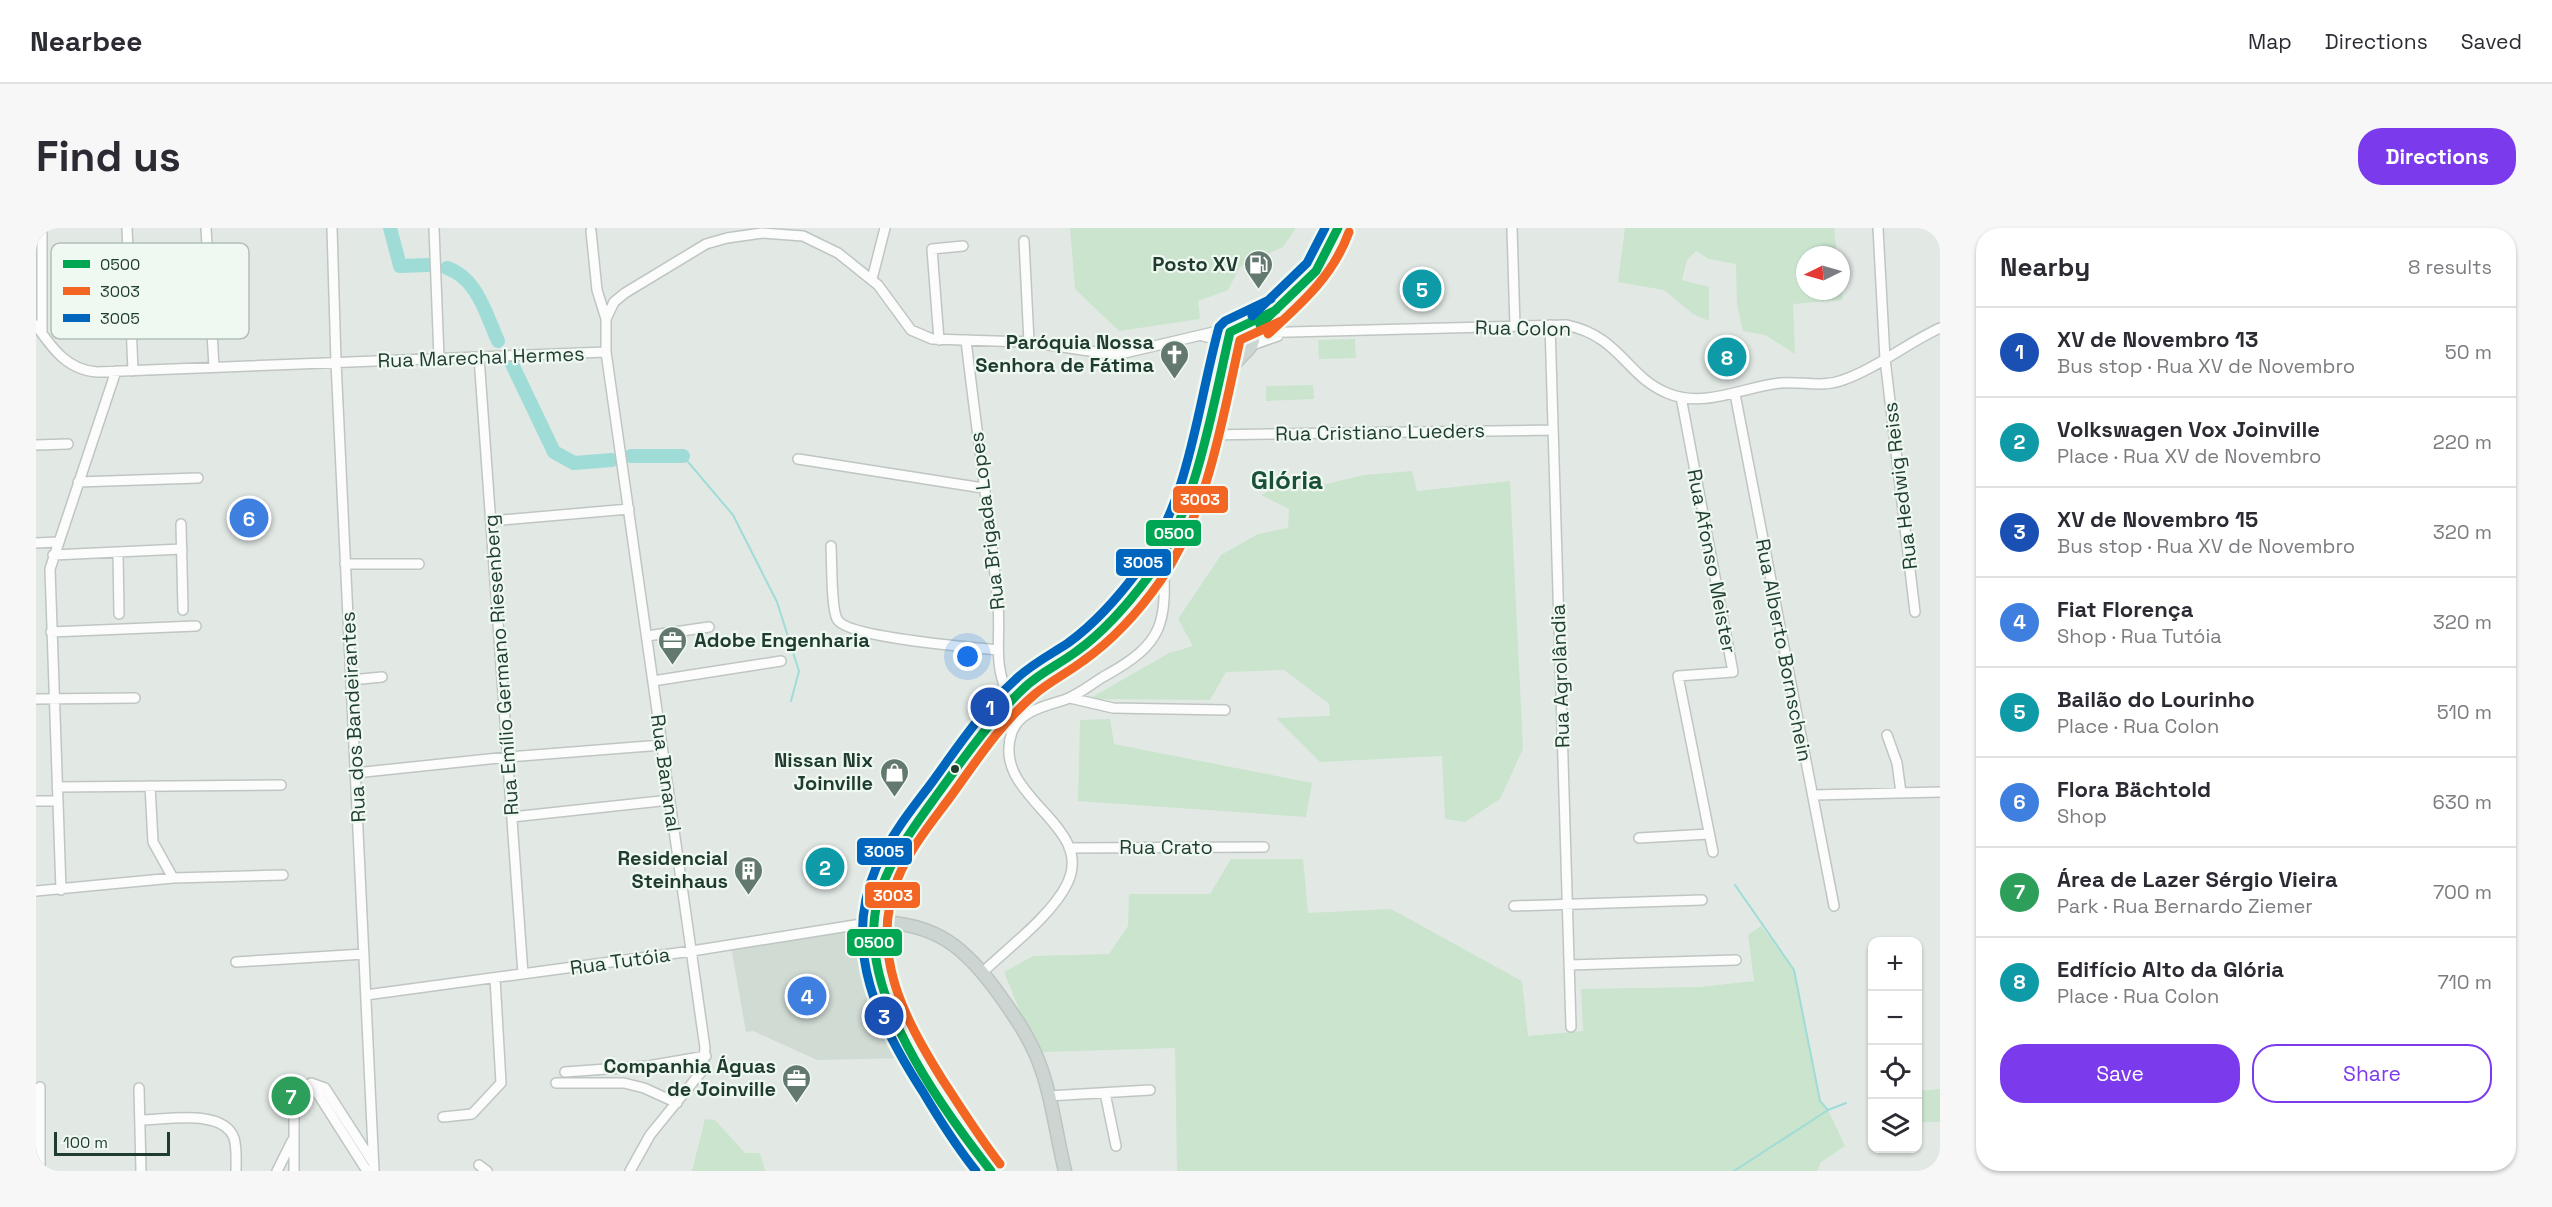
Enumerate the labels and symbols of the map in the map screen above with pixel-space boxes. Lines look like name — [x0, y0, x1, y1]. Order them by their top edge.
legend — [51, 243, 249, 339]
north arrow — [1796, 246, 1850, 300]
fuel station icon: Posto XV — [1243, 248, 1275, 290]
place label: Posto XV — [1152, 251, 1238, 277]
text: 0500 — [100, 254, 140, 275]
pin: 5 — [1402, 266, 1442, 312]
text: 3003 — [100, 281, 140, 302]
text: 3005 — [100, 308, 140, 329]
street label: Rua Colon — [1475, 314, 1571, 342]
place label: Paróquia Nossa Senhora de Fátima — [975, 329, 1154, 378]
pin: 8 — [1708, 334, 1746, 380]
church icon: Paróquia Nossa Senhora de Fátima — [1159, 338, 1191, 380]
street label: Rua Marechal Hermes — [377, 340, 585, 374]
street label: Rua Hedwig Reiss — [1877, 401, 1923, 571]
street label: Rua Cristiano Lueders — [1275, 417, 1485, 447]
street label: Rua Brigada Lopes — [963, 430, 1011, 612]
district label: Glória — [1251, 463, 1323, 497]
street label: Rua Afonso Meister — [1681, 467, 1743, 655]
line badge: 3003 — [1172, 485, 1229, 514]
text: 3003 — [1180, 489, 1220, 510]
pin: 6 — [230, 496, 268, 540]
street label: Rua Emílio Germano Riesenberg — [478, 513, 524, 817]
line badge: 0500 — [1145, 519, 1202, 547]
text: 0500 — [1154, 523, 1194, 544]
street label: Rua Alberto Bornschein — [1750, 536, 1818, 764]
line badge: 3005 — [1115, 548, 1172, 577]
text: 3005 — [1123, 552, 1163, 573]
street label: Rua Agrolândia — [1544, 604, 1576, 748]
street label: Rua dos Bandeirantes — [334, 611, 372, 823]
office icon: Adobe Engenharia — [657, 624, 689, 666]
place label: Adobe Engenharia — [694, 627, 870, 653]
your location — [953, 642, 982, 671]
pin: 1 — [970, 684, 1010, 730]
street label: Rua Bananal — [645, 712, 687, 834]
place label: Nissan Nix Joinville — [774, 747, 873, 796]
shop icon: Nissan Nix Joinville — [878, 756, 910, 798]
unlabelled marker — [949, 763, 961, 775]
street label: Rua Crato — [1119, 834, 1213, 860]
line badge: 3005 — [856, 837, 913, 866]
text: 3005 — [864, 841, 904, 862]
pin: 2 — [806, 844, 844, 890]
place label: Residencial Steinhaus — [617, 845, 728, 894]
building icon: Residencial Steinhaus — [733, 854, 765, 896]
line badge: 3003 — [864, 881, 921, 909]
text: 3003 — [873, 885, 913, 906]
line badge: 0500 — [846, 928, 903, 957]
text: 0500 — [854, 932, 894, 953]
street label: Rua Tutóia — [568, 941, 672, 981]
pin: 4 — [788, 974, 826, 1018]
pin: 3 — [864, 994, 904, 1038]
place label: Companhia Águas de Joinville — [603, 1053, 776, 1102]
office icon: Companhia Águas de Joinville — [781, 1062, 813, 1104]
pin: 7 — [272, 1074, 310, 1118]
scale bar — [54, 1129, 170, 1156]

